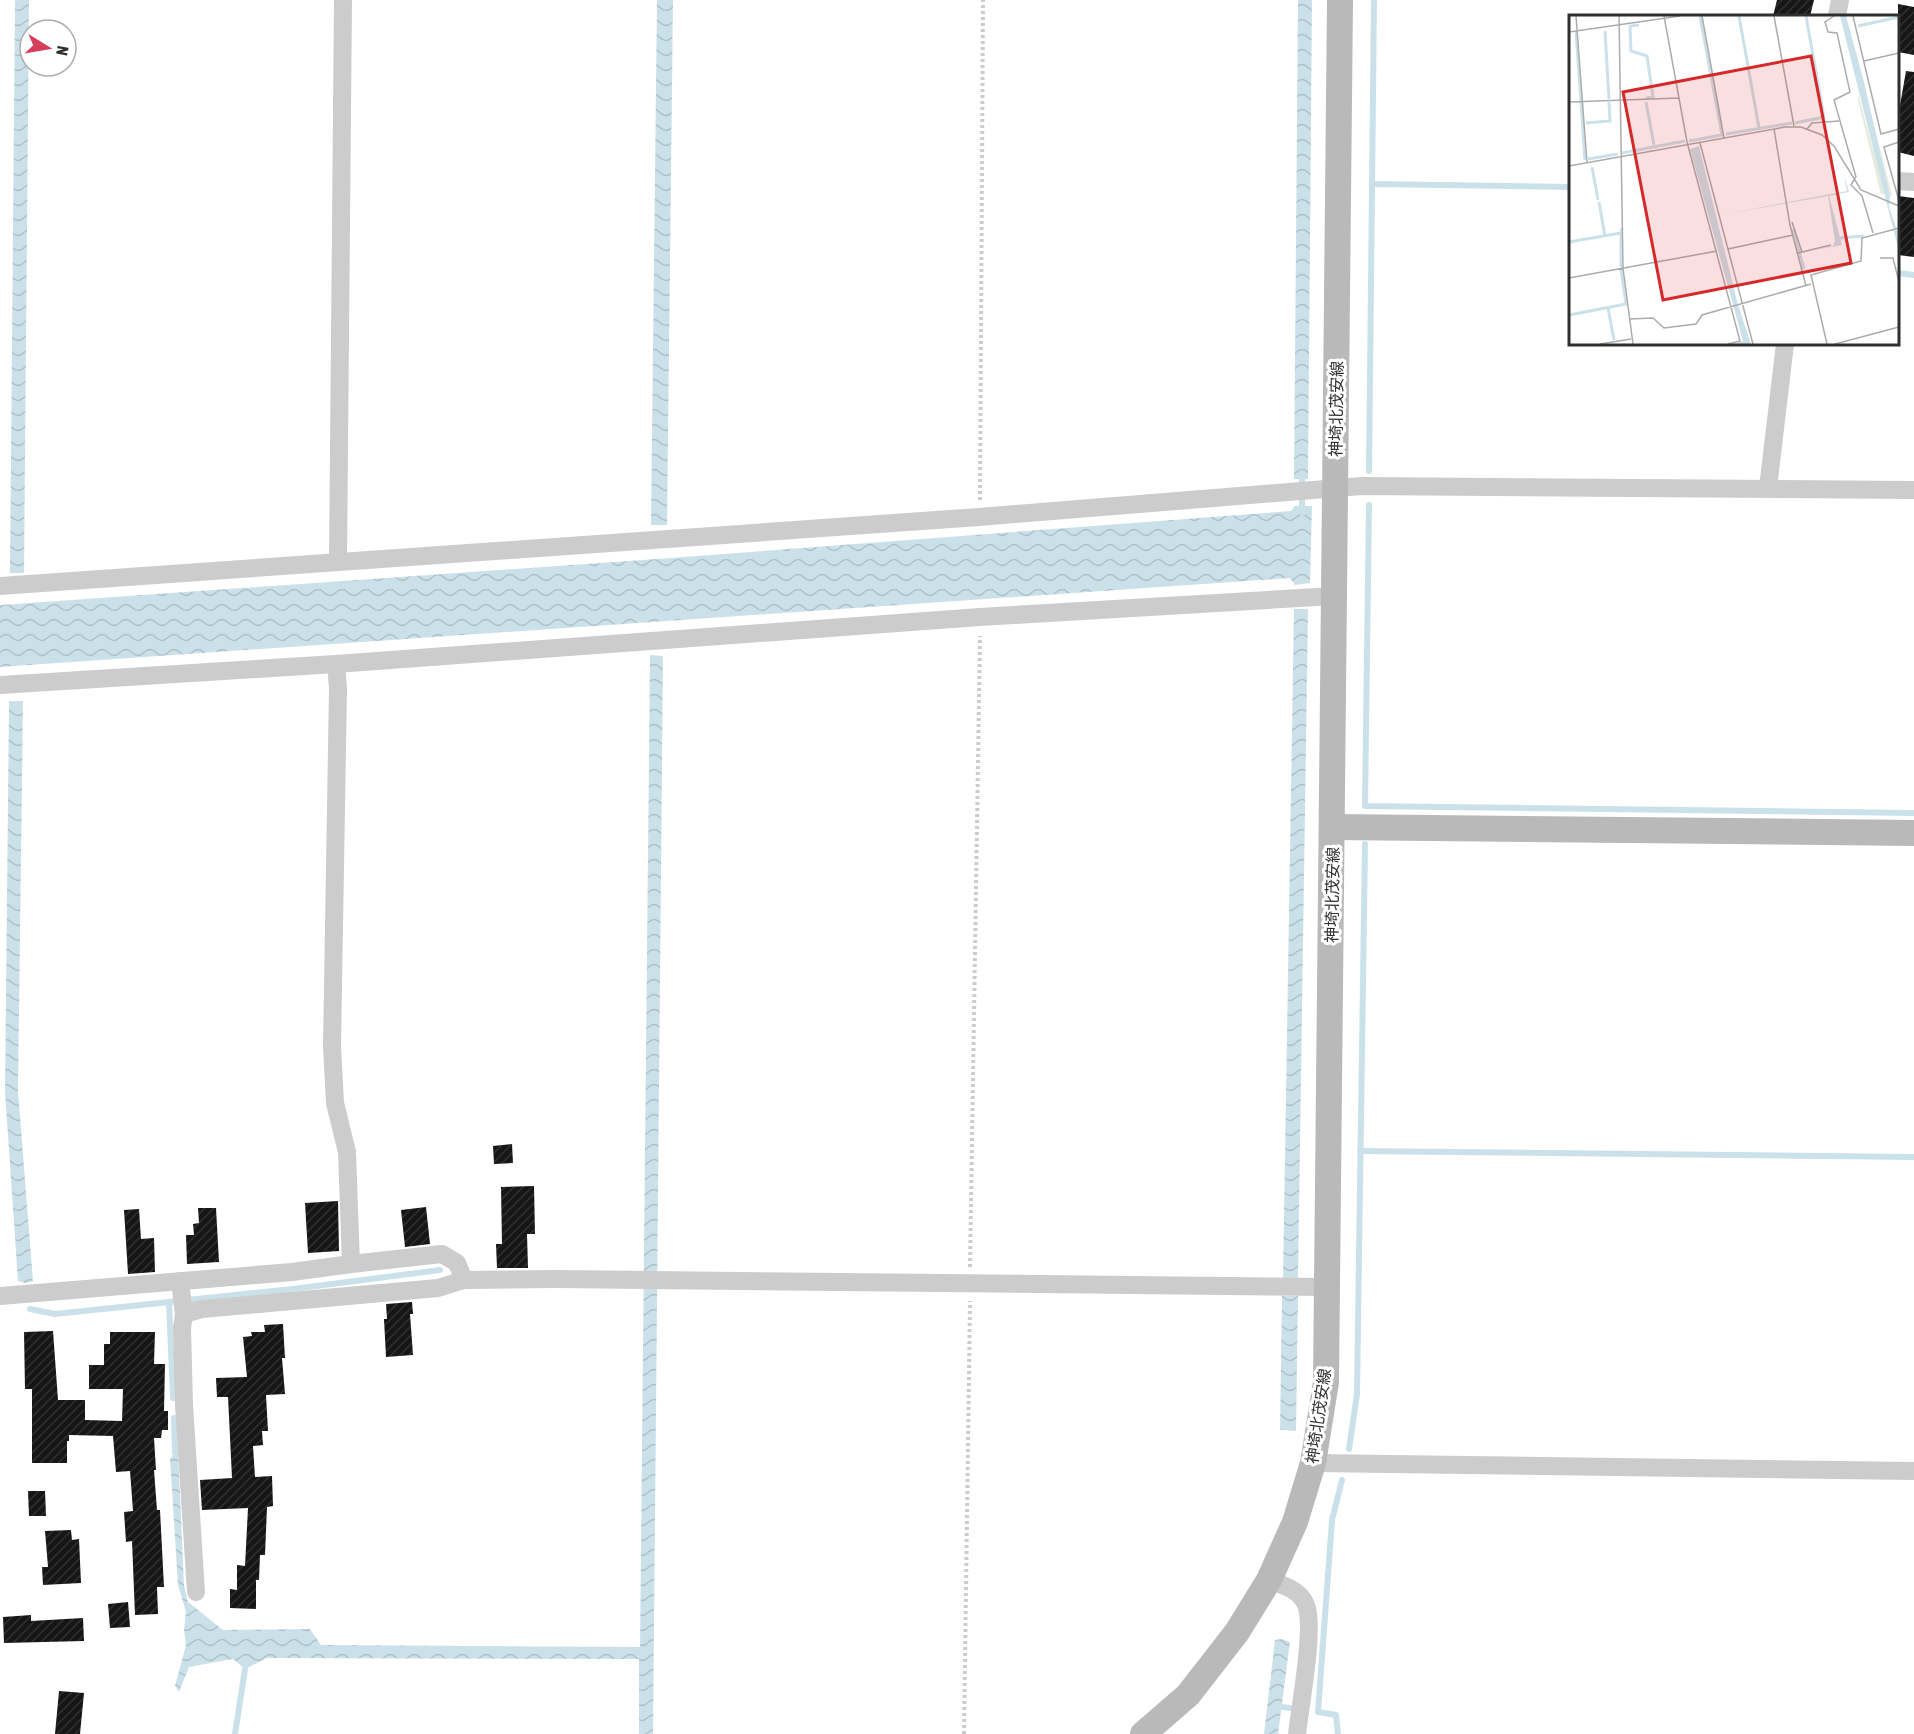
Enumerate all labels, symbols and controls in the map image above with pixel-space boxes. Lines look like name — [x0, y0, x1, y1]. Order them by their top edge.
inset map — [1569, 15, 1899, 345]
north arrow — [18, 18, 78, 78]
text: N — [53, 45, 72, 57]
street label: 神埼北茂安線 — [1326, 361, 1346, 457]
street label: 神埼北茂安線 — [1322, 847, 1342, 943]
street label: 神埼北茂安線 — [1302, 1367, 1334, 1465]

